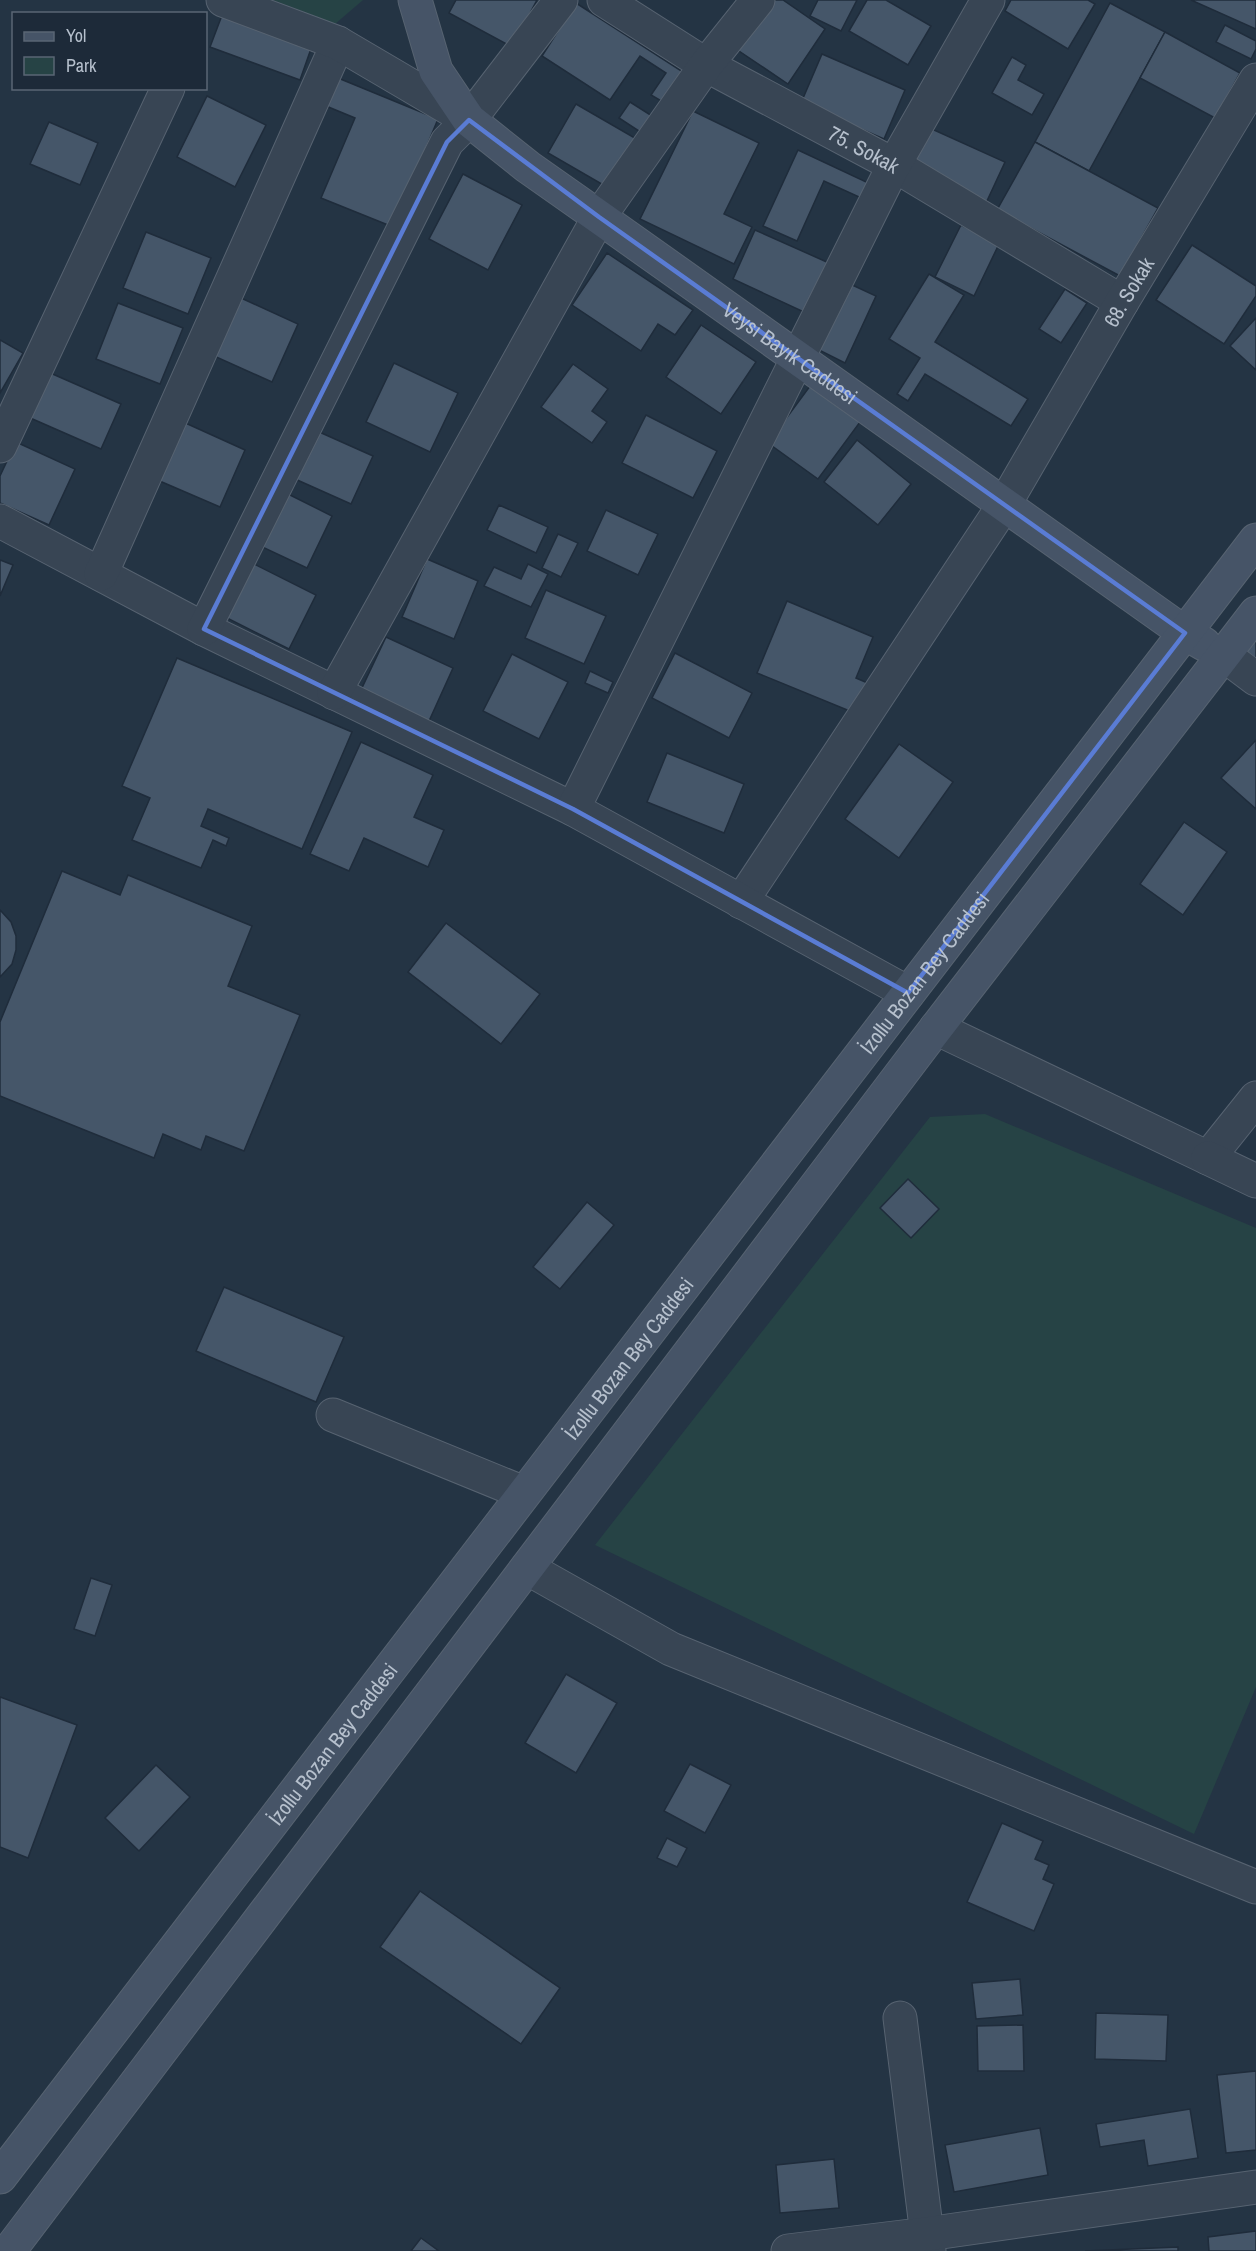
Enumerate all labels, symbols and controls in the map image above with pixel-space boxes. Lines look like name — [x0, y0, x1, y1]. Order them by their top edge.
legend — [12, 12, 207, 90]
text: Yol — [66, 23, 86, 48]
text: Park — [66, 53, 97, 78]
street label: 75. Sokak — [823, 118, 906, 180]
street label: 68. Sokak — [1096, 251, 1161, 332]
street label: Veysi Bayık Caddesi — [717, 295, 864, 411]
street label: İzollu Bozan Bey Caddesi — [852, 886, 996, 1060]
street label: İzollu Bozan Bey Caddesi — [557, 1271, 700, 1445]
street label: İzollu Bozan Bey Caddesi — [261, 1657, 404, 1831]

